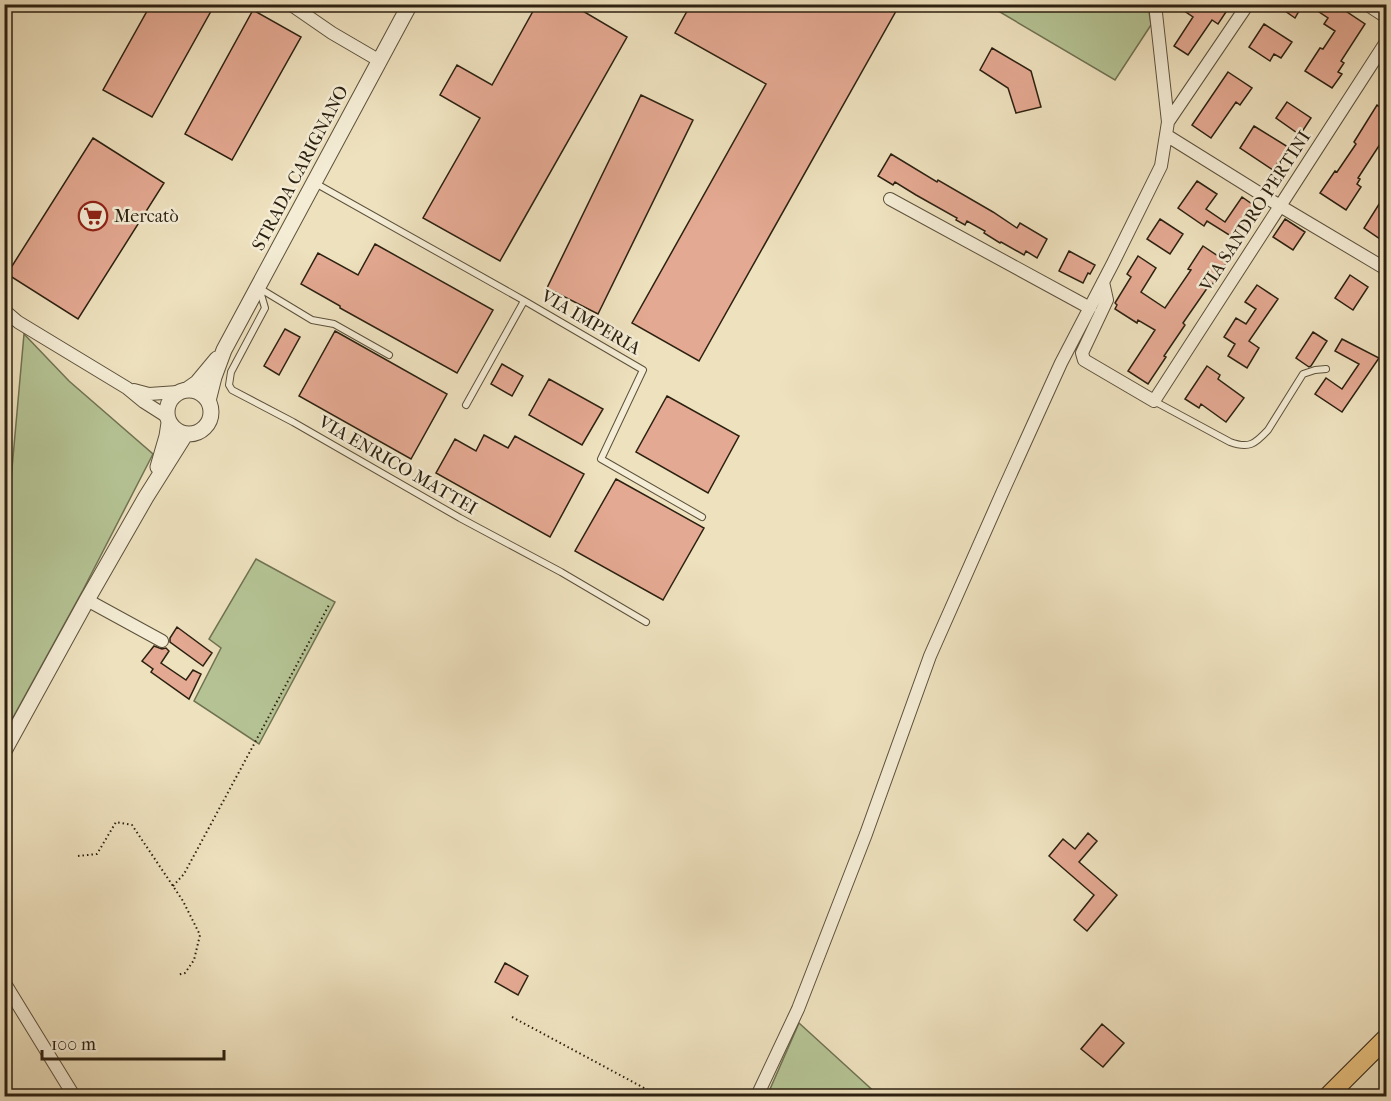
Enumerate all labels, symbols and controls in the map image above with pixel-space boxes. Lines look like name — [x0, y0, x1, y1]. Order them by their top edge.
street label: STRADA CARIGNANO — [248, 82, 353, 254]
street label: VIA SANDRO PERTINI — [1195, 127, 1315, 296]
supermarket icon: Mercatò — [77, 200, 109, 232]
place label: Mercatò — [114, 206, 179, 227]
street label: VIA IMPERIA — [536, 285, 644, 360]
street label: VIA ENRICO MATTEI — [314, 411, 481, 519]
scale bar — [42, 1023, 224, 1061]
text: 100 m — [51, 1034, 96, 1055]

